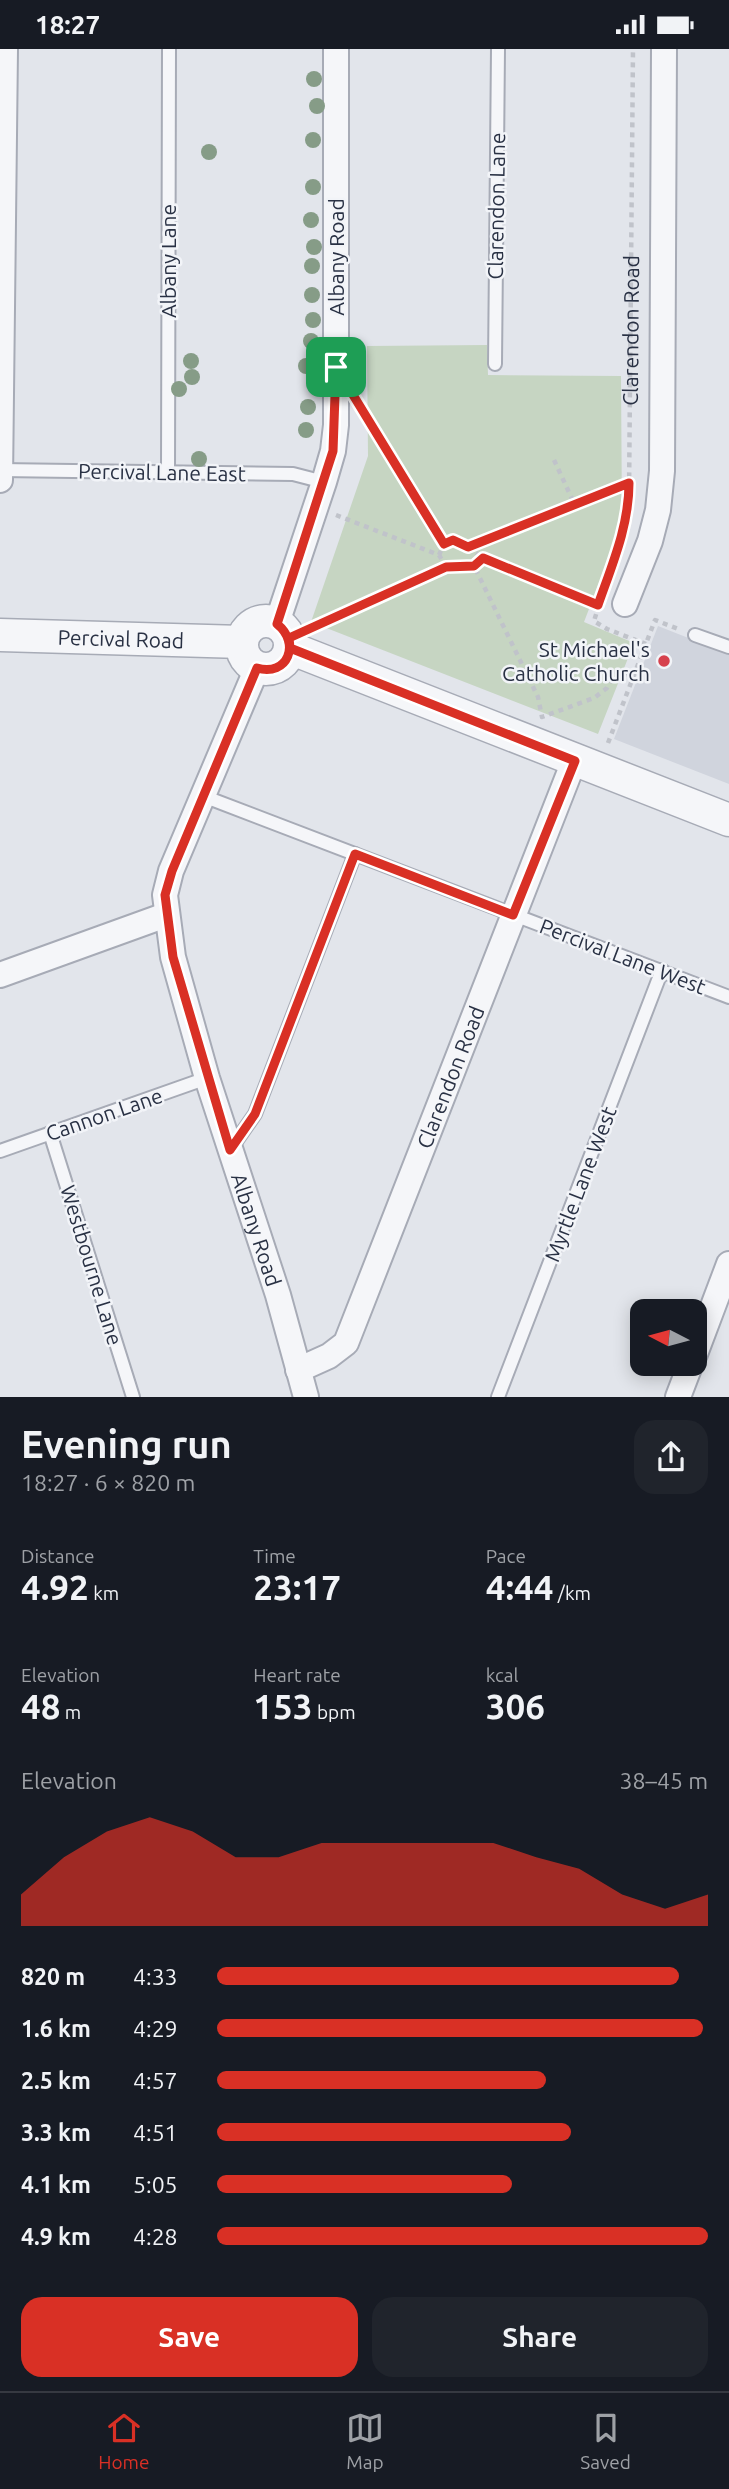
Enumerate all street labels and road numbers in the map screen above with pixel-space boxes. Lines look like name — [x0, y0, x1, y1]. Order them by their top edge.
street label: Clarendon Lane — [483, 132, 509, 280]
street label: Albany Road — [324, 198, 348, 316]
street label: Albany Lane — [156, 204, 180, 318]
street label: Clarendon Road — [618, 255, 643, 406]
street label: Percival Lane East — [78, 459, 246, 485]
street label: Percival Road — [57, 625, 184, 652]
street label: Percival Lane West — [537, 913, 709, 999]
street label: Clarendon Road — [412, 1003, 489, 1152]
street label: Cannon Lane — [42, 1083, 166, 1145]
street label: Myrtle Lane West — [539, 1103, 621, 1265]
street label: Albany Road — [227, 1170, 286, 1289]
street label: Westbourne Lane — [56, 1182, 128, 1348]

